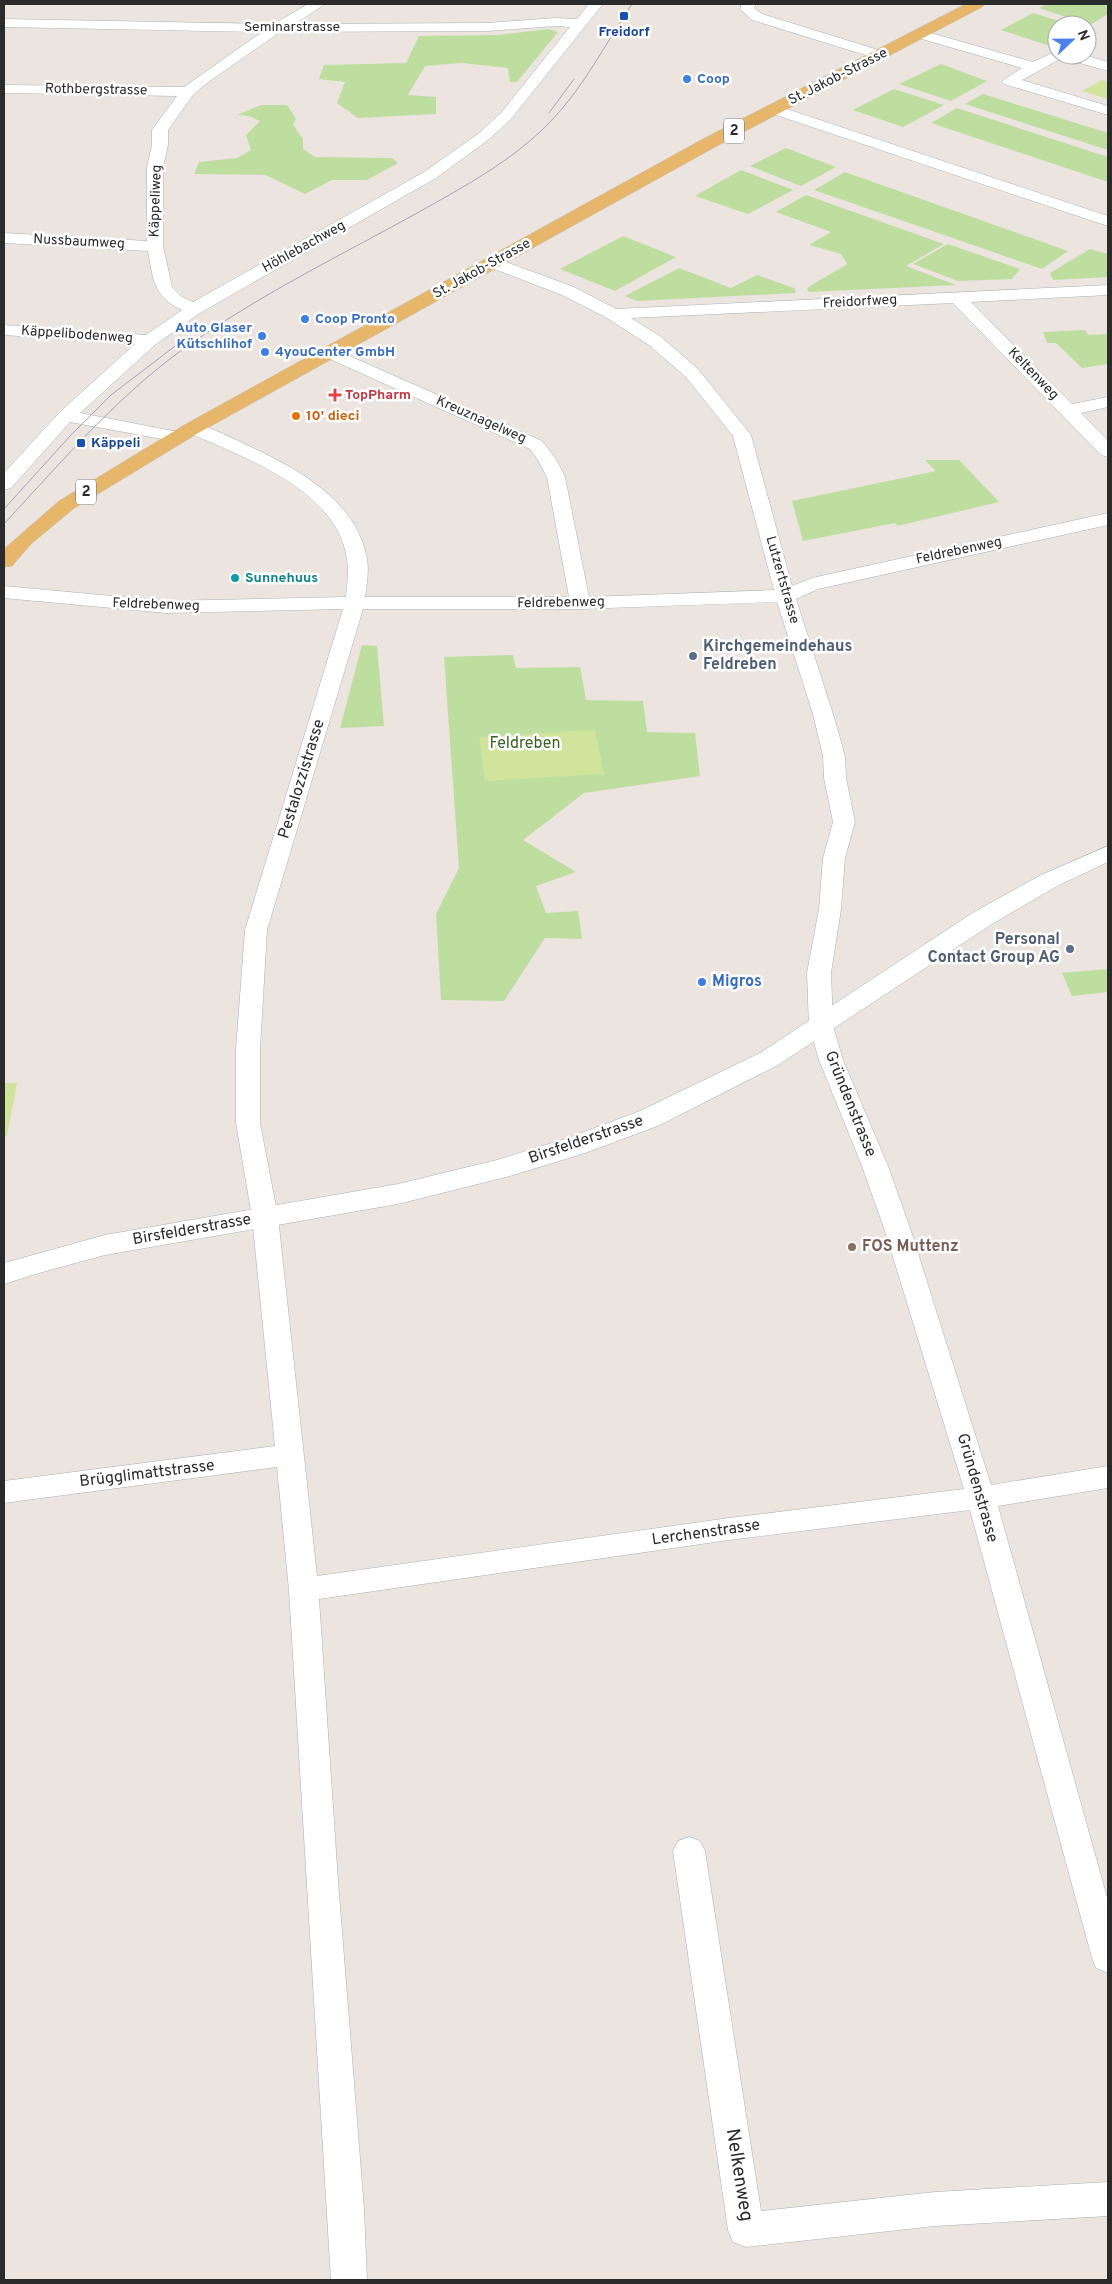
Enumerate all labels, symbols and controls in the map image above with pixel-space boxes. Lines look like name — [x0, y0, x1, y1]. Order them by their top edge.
marker: Freidorf — [618, 10, 630, 22]
north arrow — [1047, 15, 1097, 65]
street label: Seminarstrasse — [244, 19, 340, 36]
place label: Freidorf — [598, 24, 650, 41]
text: N — [1073, 28, 1092, 44]
street label: St. Jakob-Strasse — [786, 45, 890, 109]
place label: Coop — [697, 71, 730, 88]
marker: Coop — [681, 73, 693, 85]
street label: Rothbergstrasse — [45, 81, 147, 99]
road number: 2 — [724, 118, 744, 144]
street label: Käppeliweg — [146, 164, 166, 238]
street label: Höhlebachweg — [259, 217, 349, 277]
street label: Nussbaumweg — [33, 231, 125, 253]
street label: St. Jakob-Strasse — [430, 235, 534, 303]
street label: Freidorfweg — [822, 292, 898, 312]
place label: Coop Pronto — [315, 311, 395, 328]
marker: Coop Pronto — [299, 313, 311, 325]
place label: Auto Glaser Kütschlihof — [175, 320, 252, 353]
street label: Käppelibodenweg — [21, 323, 133, 347]
marker: Auto Glaser Kütschlihof — [256, 330, 268, 342]
place label: 4youCenter GmbH — [275, 344, 395, 361]
street label: Keltenweg — [1004, 344, 1062, 404]
marker: 4youCenter GmbH — [259, 346, 271, 358]
place label: TopPharm — [345, 387, 411, 404]
marker: TopPharm — [329, 389, 341, 401]
street label: Kreuznagelweg — [433, 393, 529, 447]
place label: 10' dieci — [306, 408, 359, 425]
marker: 10' dieci — [290, 410, 302, 422]
place label: Käppeli — [91, 435, 141, 452]
marker: Käppeli — [75, 437, 87, 449]
road number: 2 — [76, 480, 96, 504]
street label: Lutzertstrasse — [761, 534, 803, 626]
street label: Feldrebenweg — [914, 534, 1004, 568]
place label: Sunnehuus — [245, 570, 318, 587]
marker: Sunnehuus — [229, 572, 241, 584]
street label: Feldrebenweg — [517, 594, 605, 612]
street label: Feldrebenweg — [112, 595, 200, 615]
place label: Kirchgemeindehaus Feldreben — [703, 637, 852, 675]
marker: Kirchgemeindehaus Feldreben — [687, 650, 699, 662]
street label: Pestalozzistrasse — [274, 717, 330, 841]
park label: Feldreben — [490, 734, 560, 754]
place label: Personal Contact Group AG — [928, 930, 1060, 968]
marker: Personal Contact Group AG — [1064, 943, 1076, 955]
place label: Migros — [712, 972, 762, 992]
marker: Migros — [696, 976, 708, 988]
street label: Gründenstrasse — [820, 1048, 880, 1160]
street label: Birsfelderstrasse — [526, 1111, 646, 1169]
street label: Birsfelderstrasse — [131, 1210, 253, 1250]
place label: FOS Muttenz — [862, 1237, 959, 1257]
marker: FOS Muttenz — [846, 1241, 858, 1253]
street label: Gründenstrasse — [952, 1431, 1002, 1545]
street label: Brügglimattstrasse — [78, 1456, 216, 1492]
street label: Lerchenstrasse — [651, 1516, 761, 1550]
street label: Nelkenweg — [720, 2127, 758, 2223]

